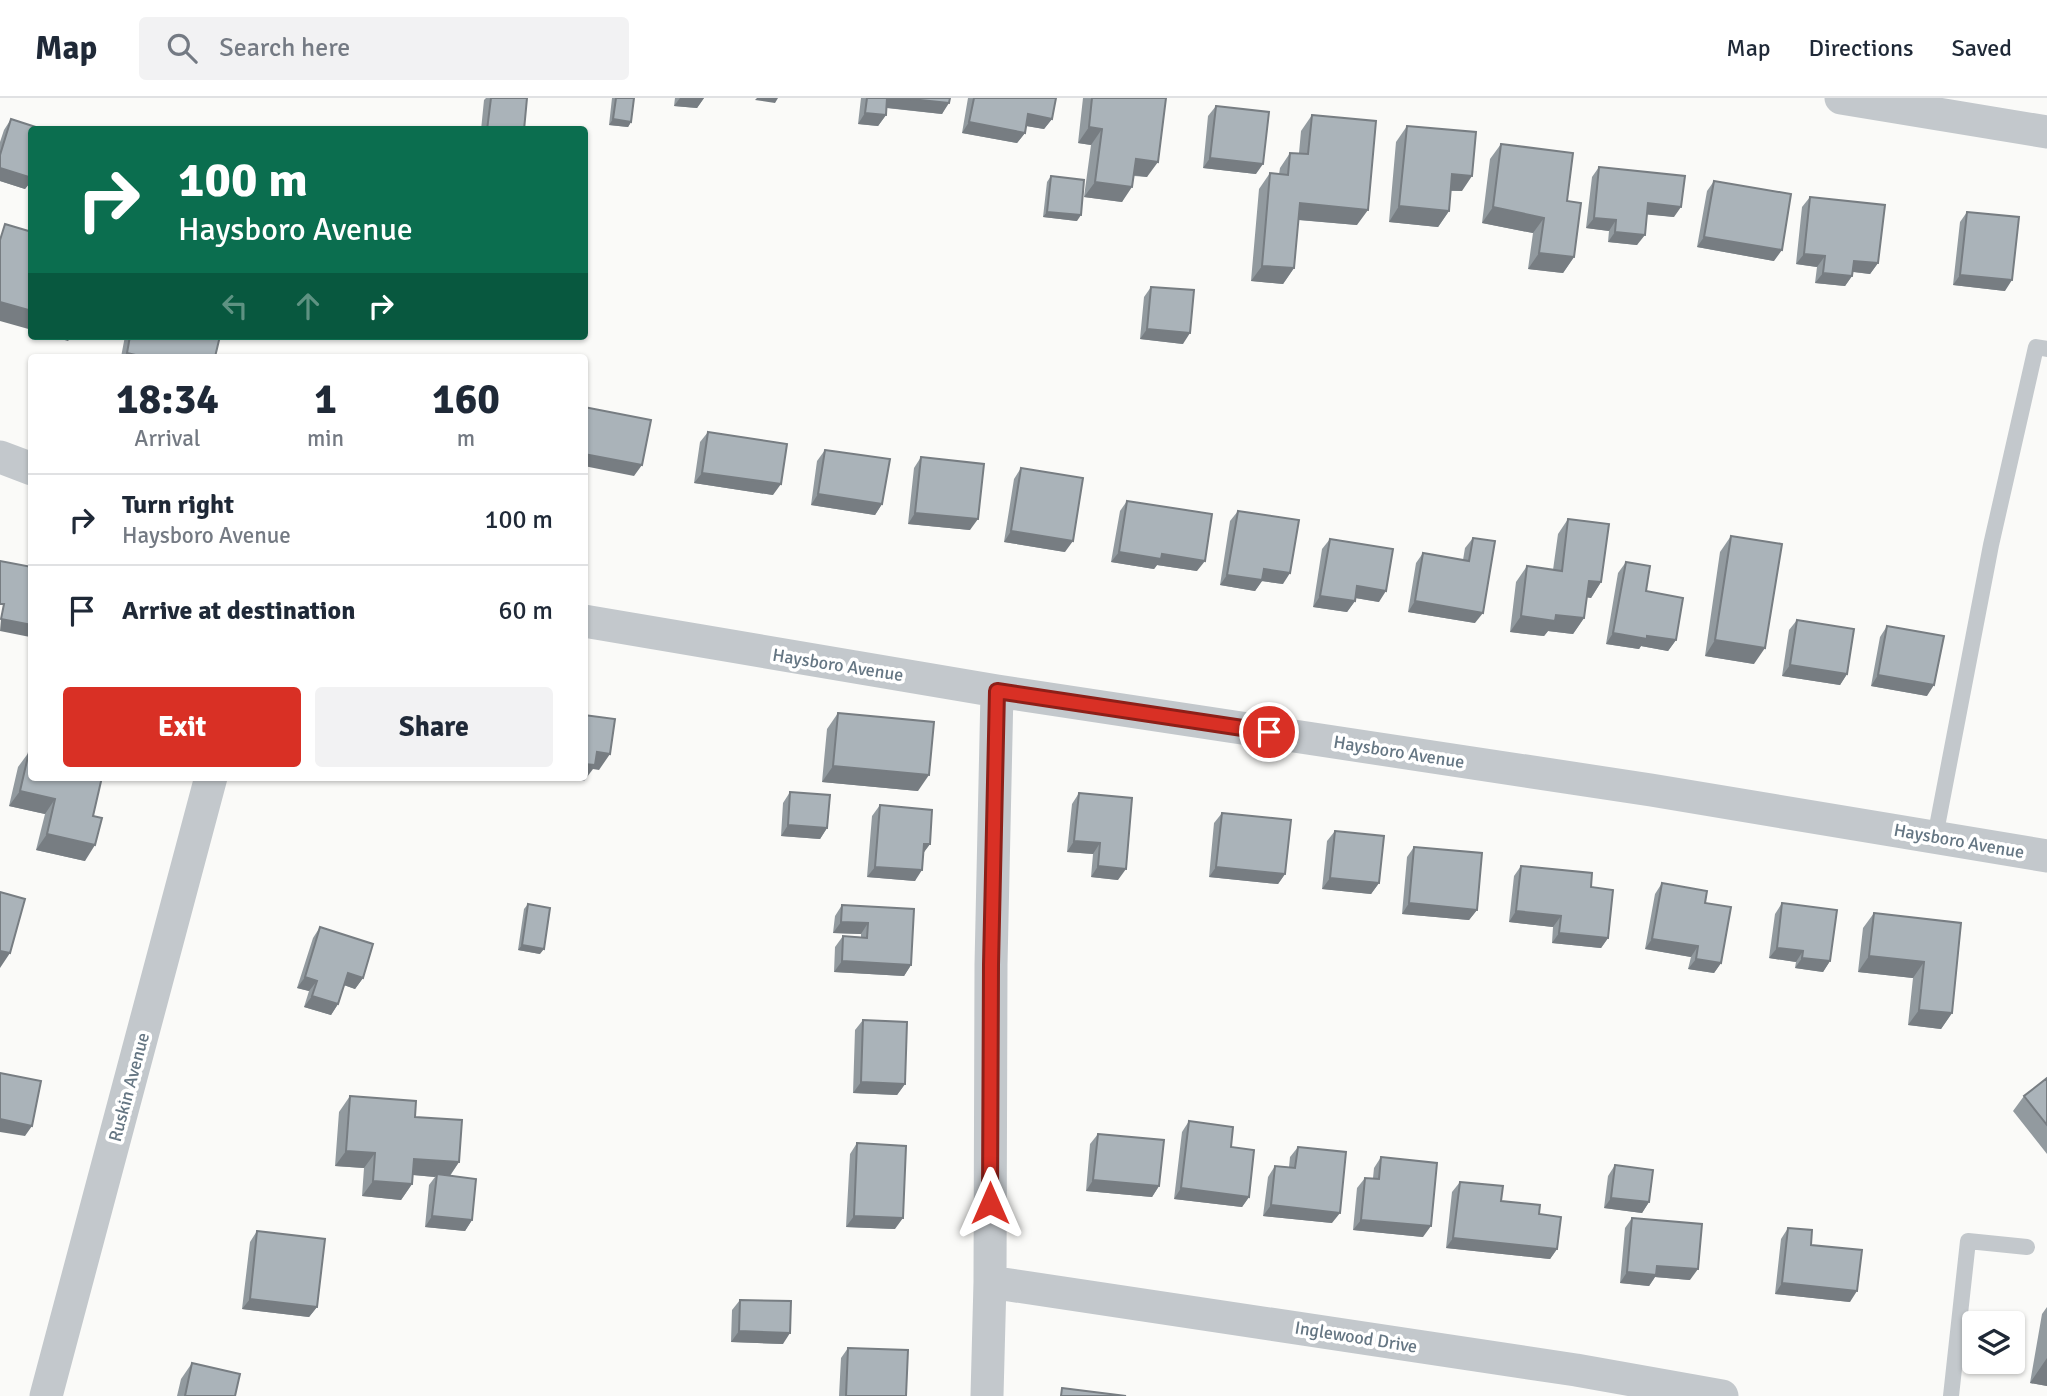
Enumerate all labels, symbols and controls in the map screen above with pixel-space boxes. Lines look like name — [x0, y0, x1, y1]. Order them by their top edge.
search box — [139, 17, 629, 80]
text: Map — [35, 28, 97, 69]
icon: search — [163, 29, 201, 67]
text: Search here — [219, 32, 350, 64]
text: Map — [1726, 33, 1771, 63]
text: Directions — [1809, 33, 1914, 63]
text: Saved — [1952, 33, 2012, 63]
text: 100 m — [178, 150, 308, 210]
icon: right — [63, 154, 154, 245]
text: Haysboro Avenue — [178, 210, 413, 249]
icon: left — [216, 287, 254, 325]
icon: ahead — [289, 287, 327, 325]
icon: right — [362, 287, 400, 325]
text: 18:34 — [116, 374, 219, 425]
text: 1 — [314, 374, 337, 425]
text: 160 — [432, 374, 500, 425]
text: Arrival — [134, 424, 201, 453]
text: min — [307, 424, 344, 453]
text: m — [457, 424, 475, 453]
text: Turn right — [122, 489, 234, 521]
icon: right — [63, 501, 101, 539]
text: 100 m — [484, 504, 553, 536]
text: Haysboro Avenue — [122, 521, 291, 550]
icon: arrive — [63, 592, 101, 630]
text: Arrive at destination — [122, 595, 355, 627]
text: 60 m — [498, 595, 553, 627]
street label: Haysboro Avenue — [771, 644, 905, 686]
button: Exit — [63, 687, 301, 767]
button: Share — [315, 687, 553, 767]
pin — [1239, 702, 1299, 762]
icon: arrive — [1250, 713, 1288, 751]
street label: Haysboro Avenue — [1332, 731, 1466, 773]
street label: Haysboro Avenue — [1892, 819, 2026, 863]
street label: Ruskin Avenue — [104, 1030, 154, 1144]
position arrow — [953, 1166, 1027, 1240]
map controls — [1962, 1311, 2025, 1374]
button: layers — [1962, 1311, 2025, 1374]
street label: Inglewood Drive — [1293, 1316, 1419, 1358]

